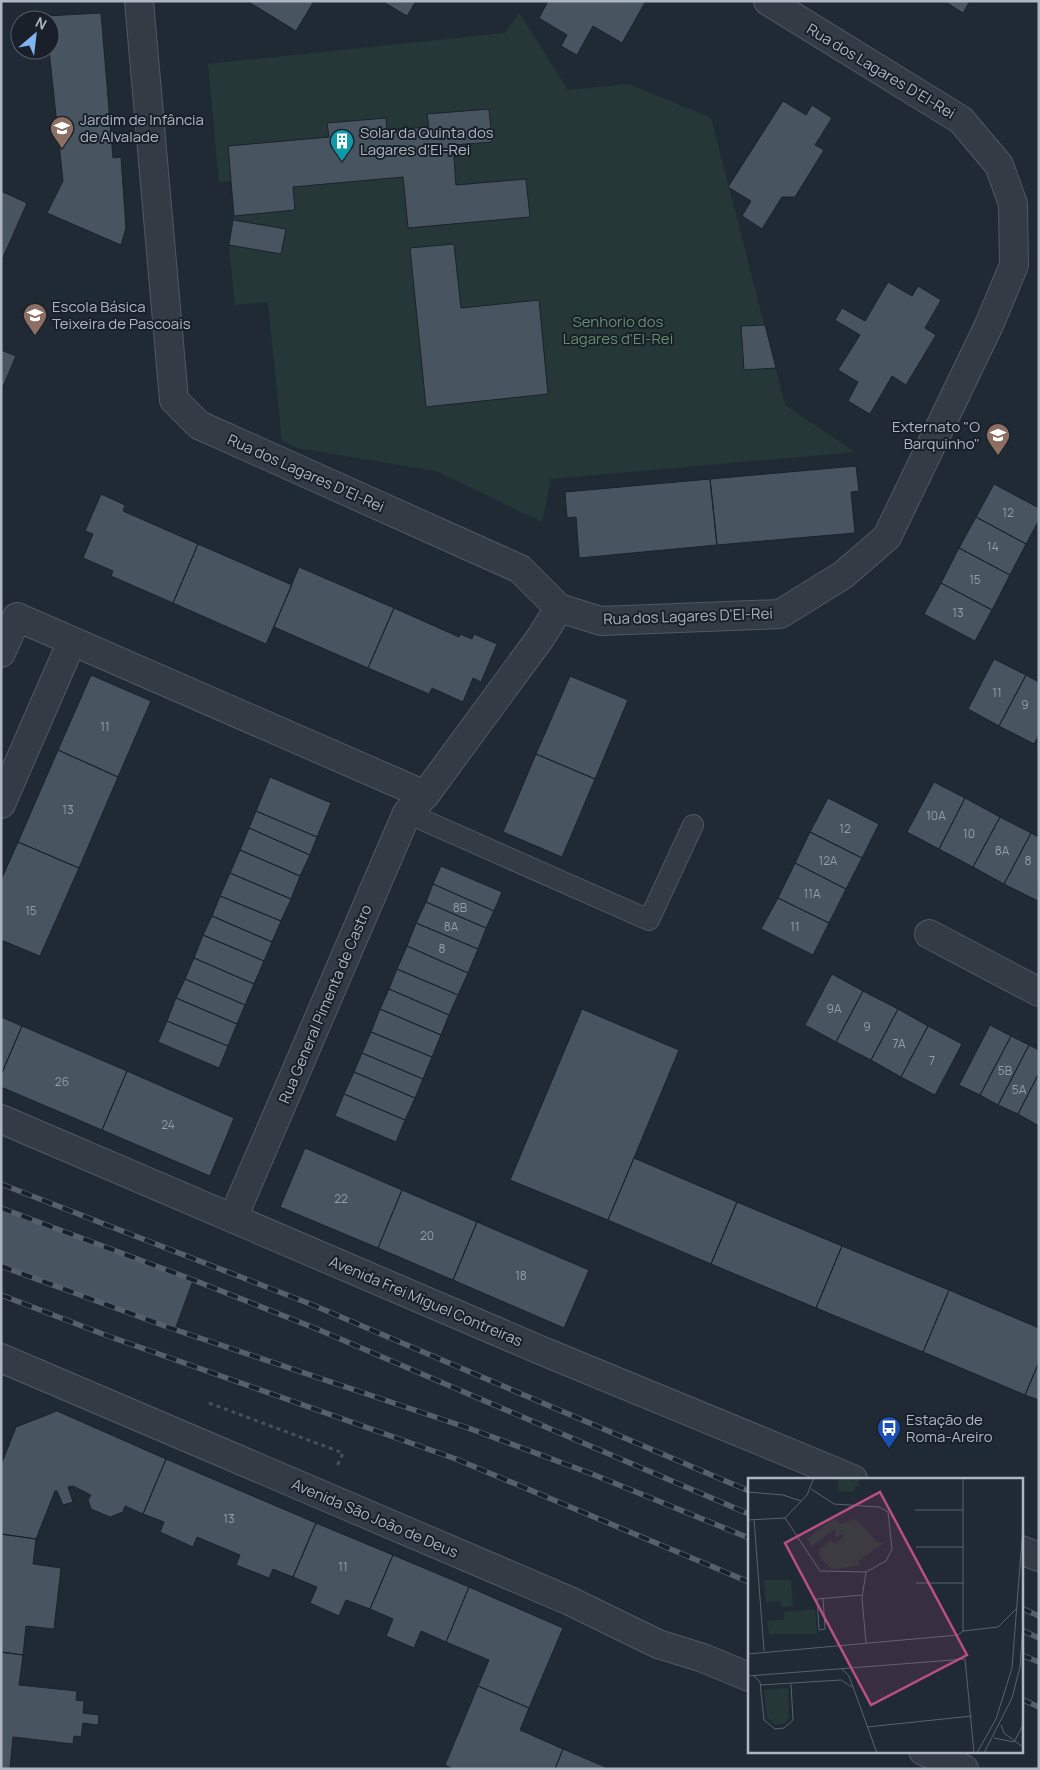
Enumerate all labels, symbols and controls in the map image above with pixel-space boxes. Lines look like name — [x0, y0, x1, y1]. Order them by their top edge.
north arrow — [10, 10, 60, 60]
text: N — [32, 12, 50, 34]
street label: Rua dos Lagares D'El-Rei — [803, 18, 959, 124]
place label: Jardim de Infância de Alvalade — [80, 109, 204, 147]
school or university icon: Jardim de Infância de Alvalade — [49, 115, 75, 149]
place label: Solar da Quinta dos Lagares d'El-Rei — [360, 122, 494, 160]
building icon: Solar da Quinta dos Lagares d'El-Rei — [329, 128, 355, 162]
place label: Escola Básica Teixeira de Pascoais — [52, 296, 191, 334]
school or university icon: Escola Básica Teixeira de Pascoais — [22, 302, 48, 336]
park label: Senhorio dos Lagares d'El-Rei — [563, 311, 673, 349]
place label: Externato "O Barquinho" — [892, 416, 980, 454]
school or university icon: Externato "O Barquinho" — [985, 422, 1011, 456]
street label: Rua dos Lagares D'El-Rei — [224, 429, 388, 517]
house number: 12 — [1002, 504, 1014, 521]
house number: 14 — [987, 538, 999, 555]
house number: 15 — [969, 571, 981, 588]
street label: Rua dos Lagares D'El-Rei — [603, 603, 773, 629]
house number: 13 — [952, 604, 964, 621]
house number: 11 — [992, 684, 1002, 701]
house number: 9 — [1021, 696, 1029, 713]
house number: 11 — [100, 718, 110, 735]
house number: 13 — [62, 801, 74, 818]
house number: 10A — [926, 807, 946, 824]
house number: 12 — [839, 820, 851, 837]
house number: 10 — [963, 825, 975, 842]
house number: 8A — [995, 842, 1010, 859]
house number: 12A — [819, 852, 838, 869]
house number: 8 — [1025, 852, 1032, 869]
house number: 11A — [804, 885, 821, 902]
house number: 8B — [453, 899, 467, 916]
street label: Rua General Pimenta de Castro — [273, 901, 377, 1107]
house number: 15 — [25, 902, 37, 919]
house number: 8A — [444, 918, 459, 935]
house number: 11 — [790, 918, 800, 935]
house number: 8 — [439, 940, 446, 957]
house number: 9A — [826, 1000, 842, 1017]
house number: 9 — [863, 1018, 871, 1035]
house number: 7A — [892, 1035, 906, 1052]
house number: 7 — [929, 1052, 935, 1069]
house number: 5B — [998, 1062, 1012, 1079]
house number: 26 — [55, 1073, 69, 1090]
house number: 5A — [1012, 1081, 1027, 1098]
house number: 24 — [161, 1116, 175, 1133]
house number: 22 — [334, 1190, 348, 1207]
house number: 20 — [420, 1227, 434, 1244]
street label: Avenida Frei Miguel Contreiras — [326, 1251, 526, 1351]
house number: 18 — [515, 1267, 527, 1284]
place label: Estação de Roma-Areiro — [906, 1409, 993, 1447]
bus stop icon: Estação de Roma-Areiro — [876, 1415, 902, 1449]
street label: Avenida São João de Deus — [288, 1473, 462, 1563]
inset map — [748, 1478, 1022, 1752]
house number: 13 — [223, 1510, 235, 1527]
house number: 11 — [338, 1558, 348, 1575]

